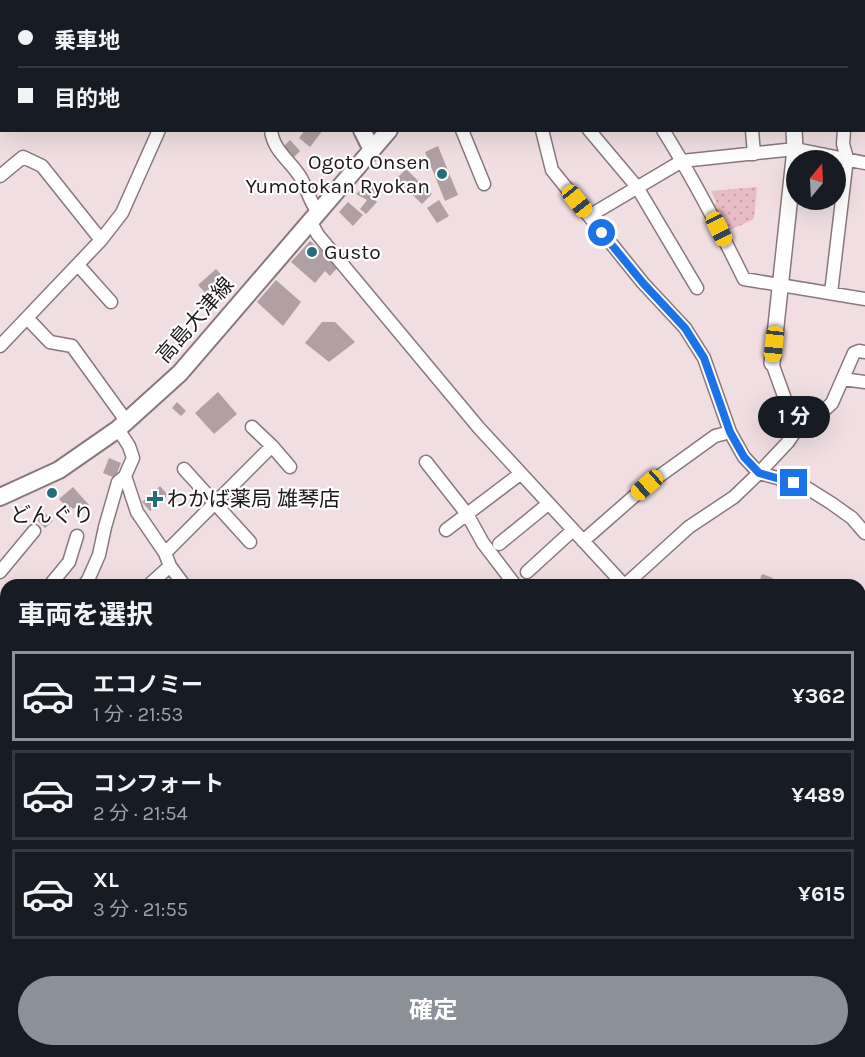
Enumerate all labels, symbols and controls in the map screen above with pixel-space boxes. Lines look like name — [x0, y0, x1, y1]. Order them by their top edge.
text: 乗車地 — [54, 28, 120, 54]
text: 目的地 — [54, 86, 120, 112]
place label: Ogoto Onsen Yumotokan Ryokan — [245, 150, 430, 198]
north arrow — [786, 150, 846, 210]
map controls — [786, 150, 846, 210]
marker: Ogoto Onsen Yumotokan Ryokan — [435, 167, 449, 181]
car — [559, 181, 595, 221]
car — [703, 209, 735, 249]
route start — [588, 219, 615, 246]
place label: Gusto — [324, 240, 381, 264]
marker: Gusto — [305, 245, 319, 259]
street label: 高島大津線 — [152, 273, 238, 367]
car — [763, 325, 785, 363]
callout: 1 分 — [758, 396, 830, 438]
text: 1 分 — [778, 405, 810, 428]
car — [628, 466, 666, 504]
route end — [780, 469, 807, 496]
marker: どんぐり — [45, 486, 59, 500]
place label: わかば薬局 雄琴店 — [167, 487, 340, 511]
marker: わかば薬局 雄琴店 — [148, 492, 162, 506]
place label: どんぐり — [10, 503, 94, 527]
text: 車両を選択 — [18, 599, 153, 631]
icon: car — [21, 669, 75, 723]
text: エコノミー — [93, 672, 203, 698]
text: ¥362 — [792, 683, 845, 709]
text: 1 分 · 21:53 — [93, 703, 183, 726]
icon: car — [21, 768, 75, 822]
text: コンフォート — [93, 771, 224, 797]
text: ¥489 — [791, 782, 845, 808]
text: 2 分 · 21:54 — [93, 802, 188, 825]
icon: car — [21, 867, 75, 921]
text: XL — [93, 867, 119, 893]
text: ¥615 — [798, 881, 845, 907]
text: 3 分 · 21:55 — [93, 898, 188, 921]
button: 確定 — [18, 976, 848, 1045]

